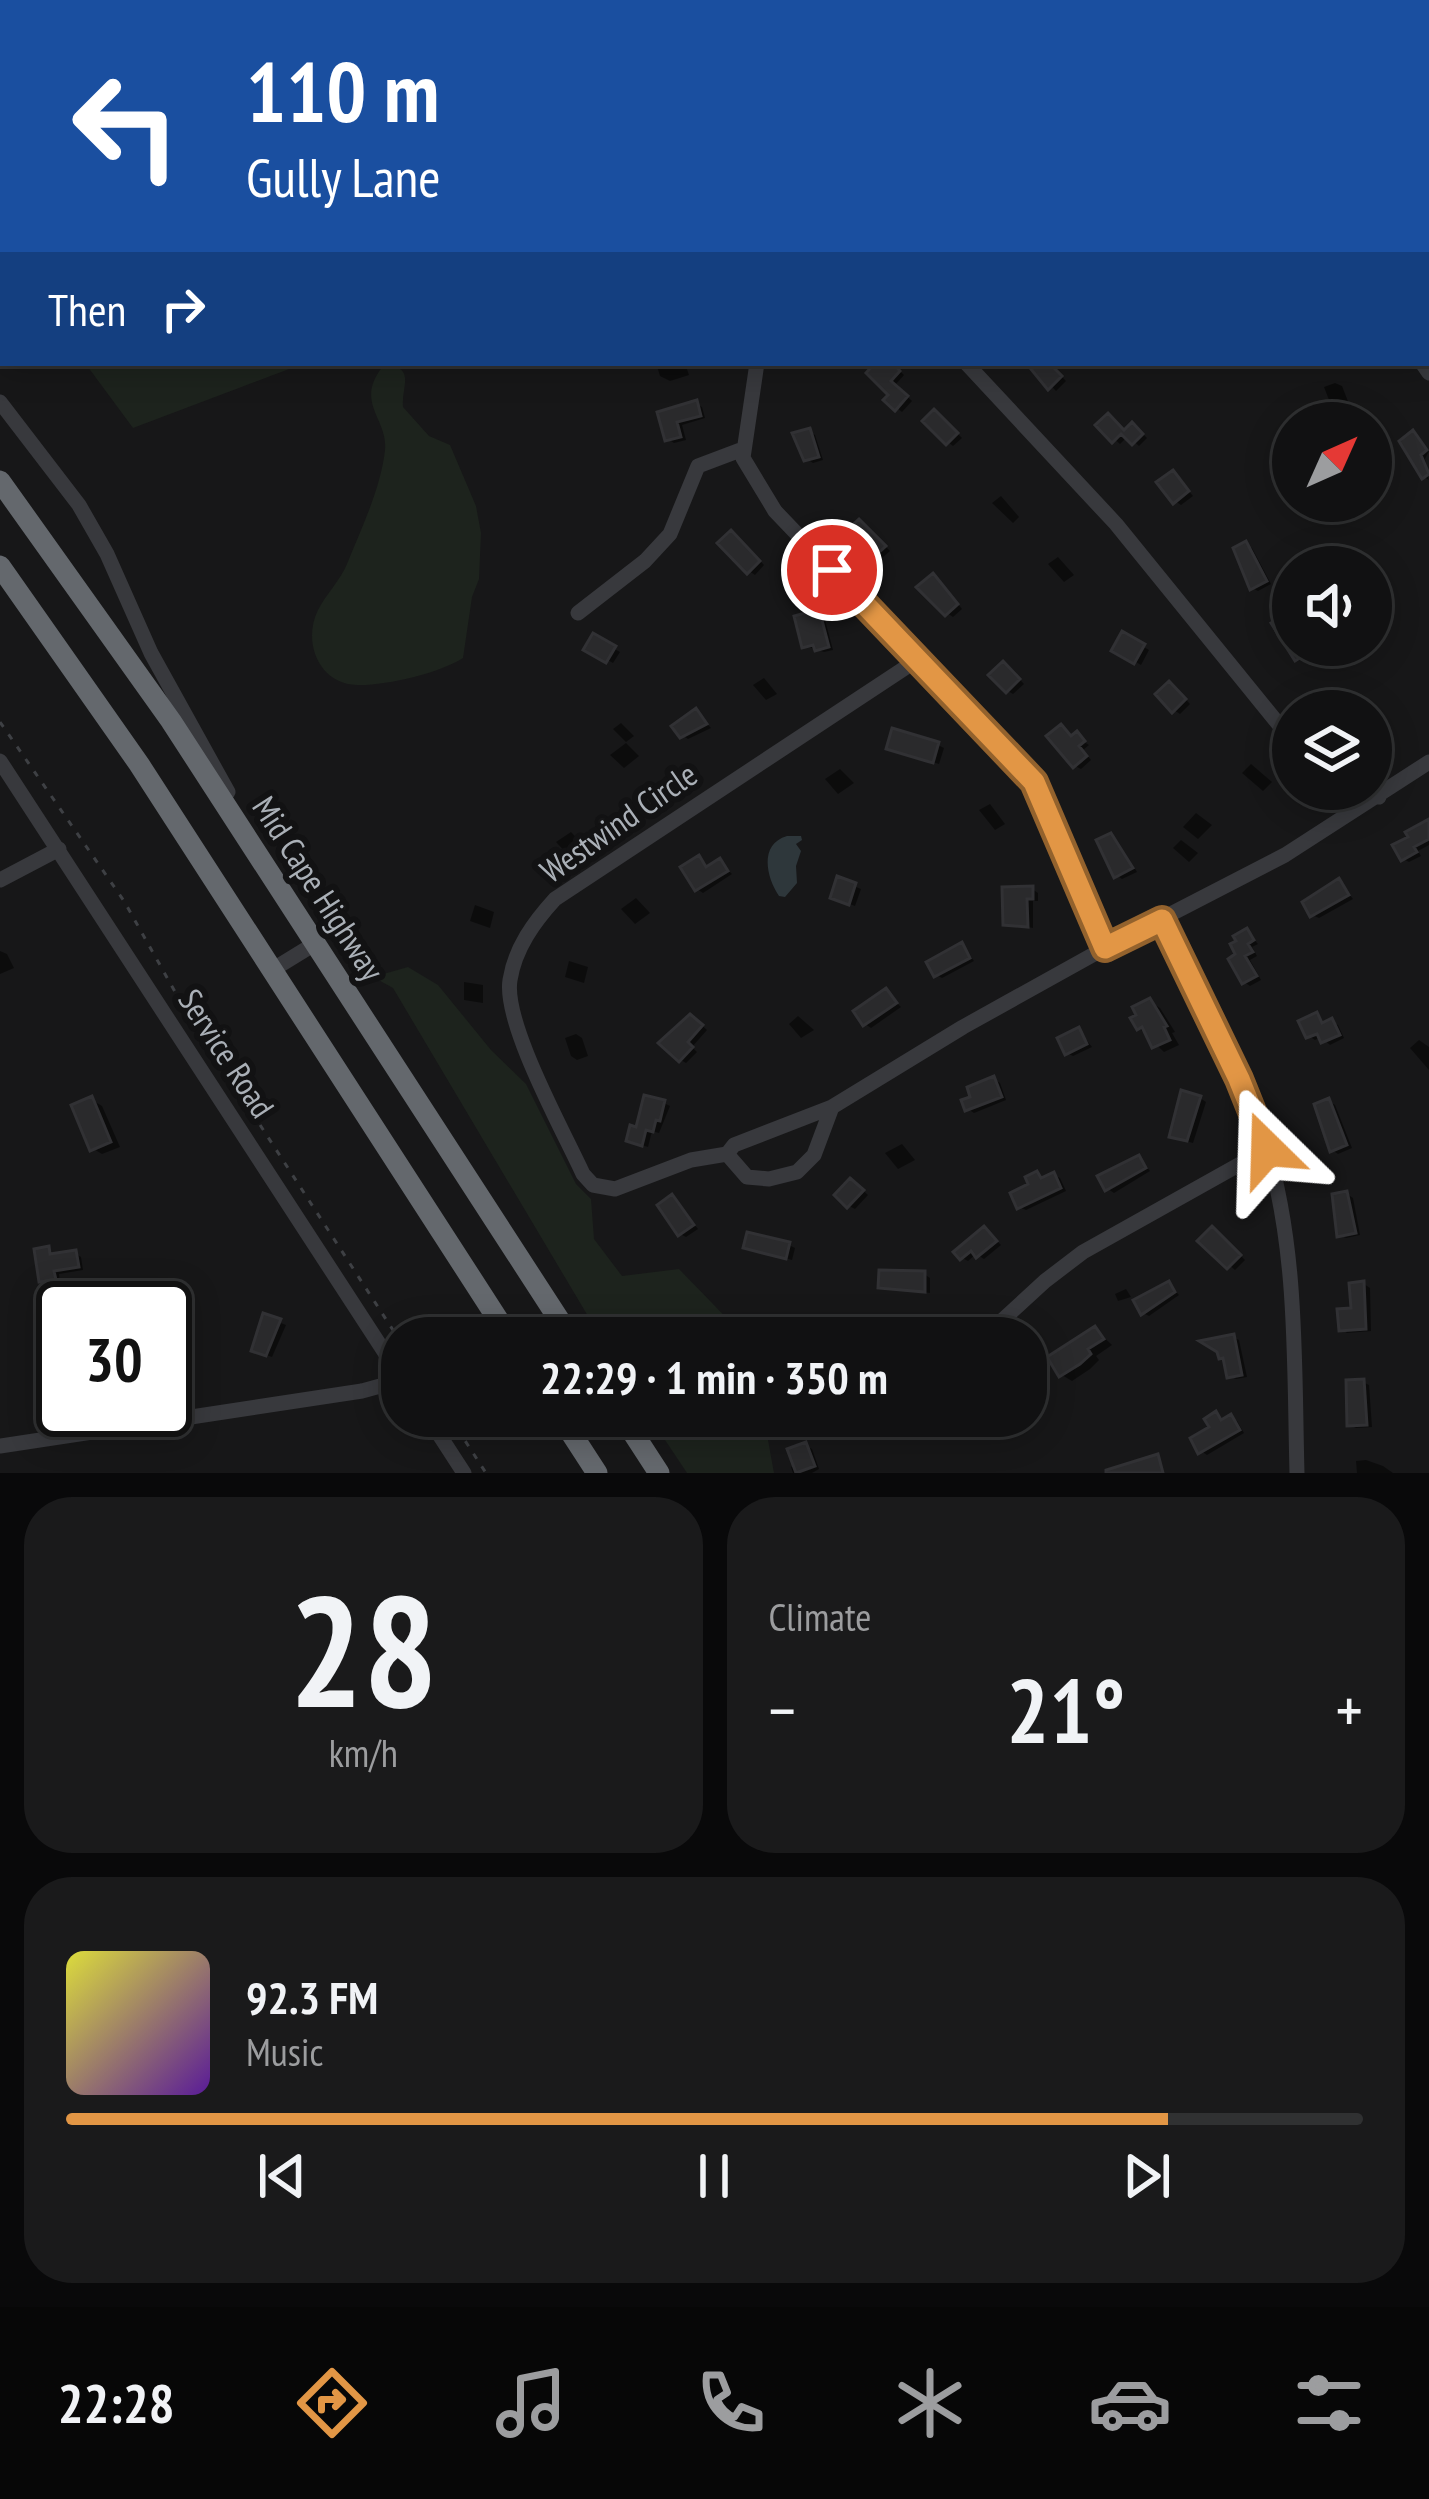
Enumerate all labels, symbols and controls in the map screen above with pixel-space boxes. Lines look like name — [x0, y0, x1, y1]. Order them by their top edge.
text: 110 m — [246, 36, 439, 145]
icon: left — [48, 48, 204, 204]
text: Gully Lane — [246, 142, 441, 212]
icon: right — [150, 276, 216, 342]
text: Then — [48, 280, 126, 338]
north arrow — [1272, 402, 1392, 522]
map controls — [1272, 402, 1392, 810]
pin — [781, 519, 883, 621]
icon: arrive — [799, 537, 865, 603]
button: sound — [1272, 546, 1392, 666]
button: layers — [1272, 690, 1392, 810]
street label: Westwind Circle — [531, 752, 705, 892]
street label: Mid Cape Highway — [243, 788, 395, 989]
street label: Service Road — [170, 981, 284, 1125]
position arrow — [1204, 1086, 1330, 1212]
speed limit sign: 30 — [36, 1281, 192, 1437]
text: 22:29 · 1 min · 350 m — [540, 1348, 888, 1406]
text: 28 — [289, 1548, 438, 1750]
text: Climate — [769, 1591, 871, 1642]
text: 21° — [1006, 1651, 1125, 1768]
text: − — [769, 1667, 796, 1752]
text: + — [1336, 1667, 1363, 1752]
text: km/h — [329, 1727, 398, 1778]
text: 92.3 FM — [246, 1968, 378, 2026]
text: Music — [246, 2026, 323, 2077]
icon: previous — [249, 2143, 315, 2209]
icon: pause — [681, 2143, 747, 2209]
icon: next — [1114, 2143, 1180, 2209]
icon: directions — [290, 2361, 374, 2445]
icon: music — [489, 2361, 573, 2445]
icon: phone — [689, 2361, 773, 2445]
icon: climate — [888, 2361, 972, 2445]
icon: car — [1088, 2361, 1172, 2445]
icon: filters — [1287, 2361, 1371, 2445]
text: 22:28 — [58, 2368, 175, 2438]

